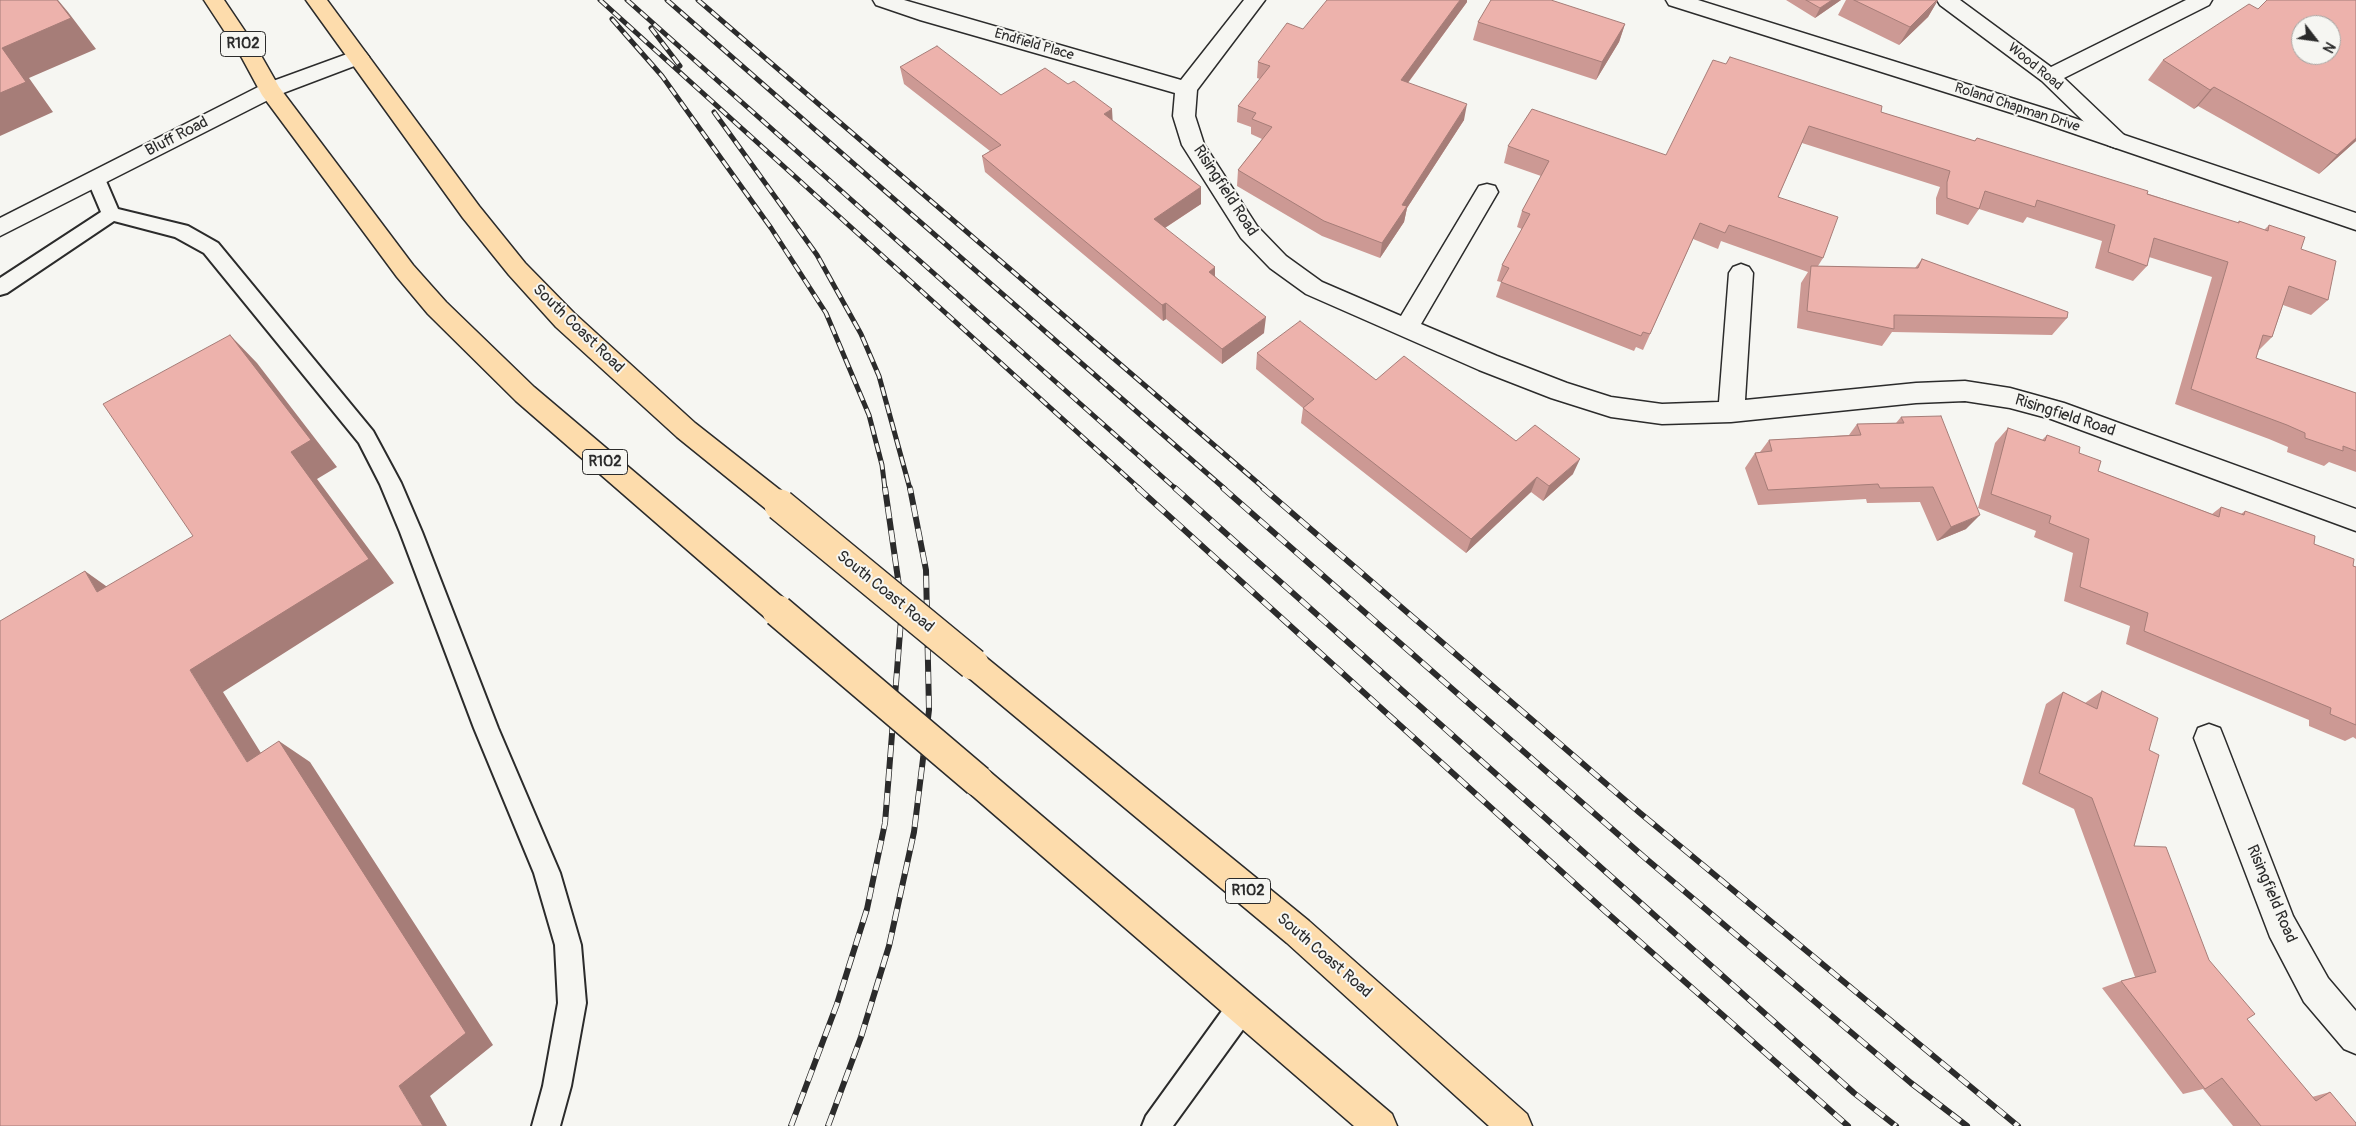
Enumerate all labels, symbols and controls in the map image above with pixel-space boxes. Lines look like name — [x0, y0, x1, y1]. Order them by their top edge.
north arrow — [2291, 15, 2341, 65]
street label: Endfield Place — [992, 26, 1076, 64]
road number: R102 — [220, 32, 266, 56]
text: N — [2319, 39, 2338, 56]
street label: Wood Road — [2004, 40, 2066, 94]
street label: Roland Chapman Drive — [1952, 80, 2082, 136]
street label: Bluff Road — [142, 113, 212, 161]
street label: Risingfield Road — [1188, 142, 1262, 240]
street label: South Coast Road — [528, 281, 628, 377]
street label: Risingfield Road — [2012, 391, 2118, 441]
road number: R102 — [582, 450, 628, 474]
street label: South Coast Road — [833, 547, 937, 637]
street label: Risingfield Road — [2242, 842, 2300, 946]
road number: R102 — [1226, 878, 1270, 904]
street label: South Coast Road — [1273, 910, 1375, 1002]

